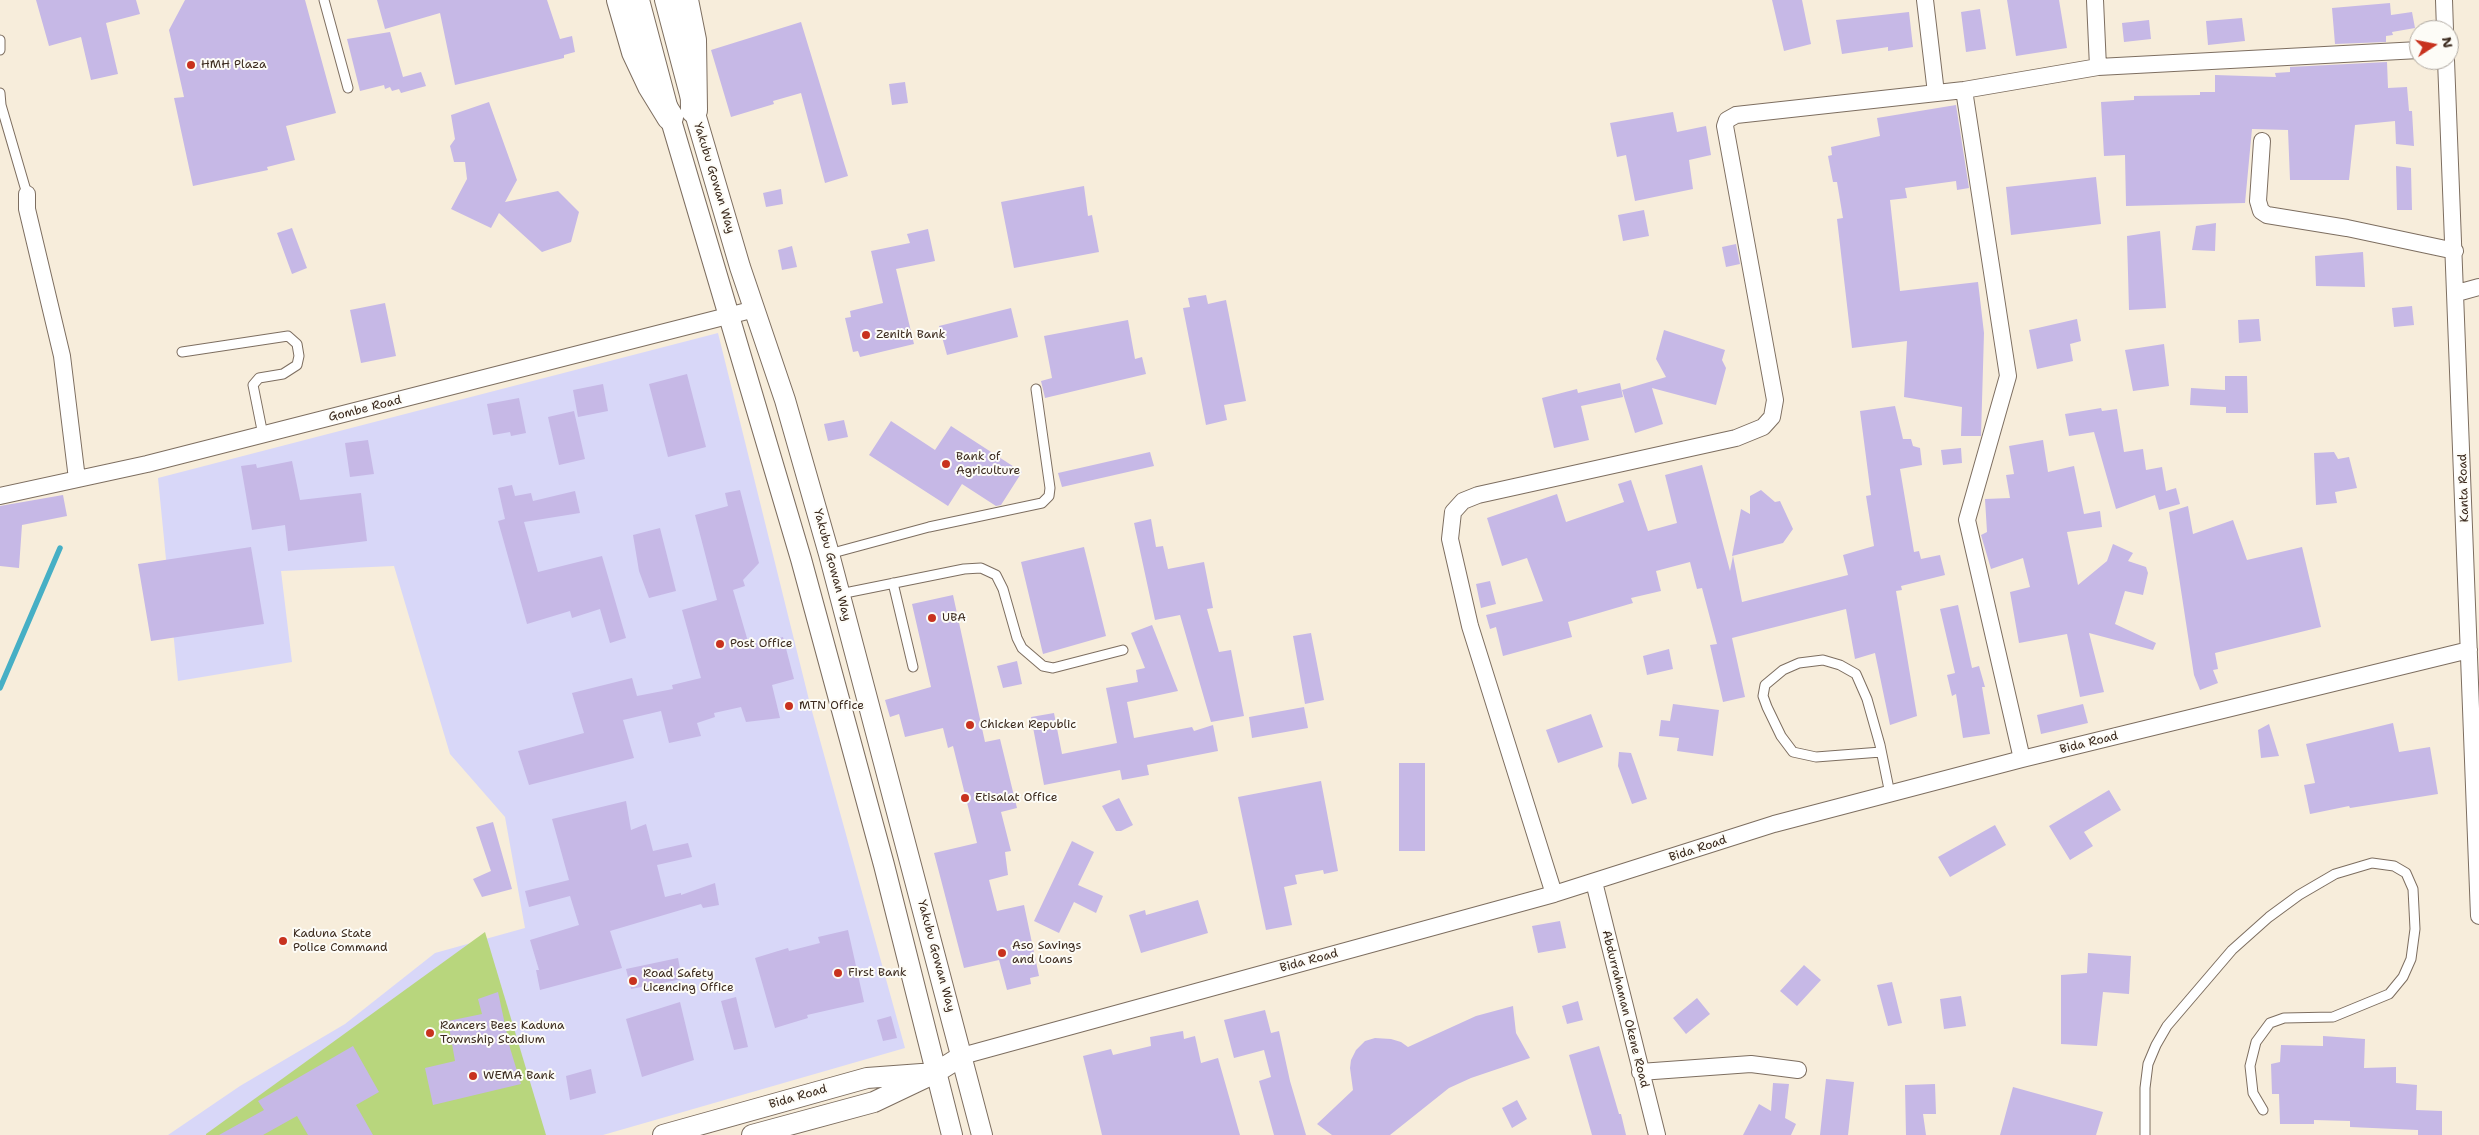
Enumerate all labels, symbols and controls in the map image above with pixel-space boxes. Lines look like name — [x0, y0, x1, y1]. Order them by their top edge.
north arrow — [2409, 20, 2459, 70]
text: N — [2438, 35, 2458, 49]
place label: HMH Plaza — [201, 58, 266, 72]
marker: HMH Plaza — [185, 59, 197, 71]
street label: Yakubu Gowan Way — [690, 121, 738, 235]
place label: Zenith Bank — [876, 328, 945, 342]
marker: Zenith Bank — [860, 329, 872, 341]
street label: Gombe Road — [327, 393, 403, 425]
place label: Bank of Agriculture — [956, 450, 1020, 478]
street label: Kanta Road — [2456, 453, 2472, 523]
marker: Bank of Agriculture — [940, 458, 952, 470]
street label: Yakubu Gowan Way — [810, 507, 854, 623]
place label: UBA — [942, 611, 966, 625]
marker: UBA — [926, 612, 938, 624]
place label: Post Office — [730, 637, 793, 651]
marker: Post Office — [714, 638, 726, 650]
place label: MTN Office — [799, 699, 864, 713]
marker: MTN Office — [783, 700, 795, 712]
place label: Chicken Republic — [980, 718, 1076, 732]
marker: Chicken Republic — [964, 719, 976, 731]
street label: Bida Road — [2058, 729, 2120, 757]
place label: Etisalat Office — [975, 791, 1058, 805]
marker: Etisalat Office — [959, 792, 971, 804]
street label: Bida Road — [1667, 833, 1729, 865]
street label: Yakubu Gowan Way — [914, 898, 958, 1014]
place label: Kaduna State Police Command — [293, 927, 388, 955]
street label: Abdurrahaman Okene Road — [1598, 929, 1652, 1089]
marker: Kaduna State Police Command — [277, 935, 289, 947]
place label: Aso Savings and Loans — [1012, 939, 1081, 967]
street label: Bida Road — [1278, 946, 1340, 976]
marker: Aso Savings and Loans — [996, 947, 1008, 959]
place label: First Bank — [848, 966, 907, 980]
place label: Road Safety Licencing Office — [643, 967, 734, 995]
marker: First Bank — [832, 967, 844, 979]
marker: Road Safety Licencing Office — [627, 975, 639, 987]
place label: Rancers Bees Kaduna Township Stadium — [440, 1019, 565, 1047]
marker: Rancers Bees Kaduna Township Stadium — [424, 1027, 436, 1039]
place label: WEMA Bank — [483, 1069, 555, 1083]
marker: WEMA Bank — [467, 1070, 479, 1082]
street label: Bida Road — [767, 1082, 829, 1112]

